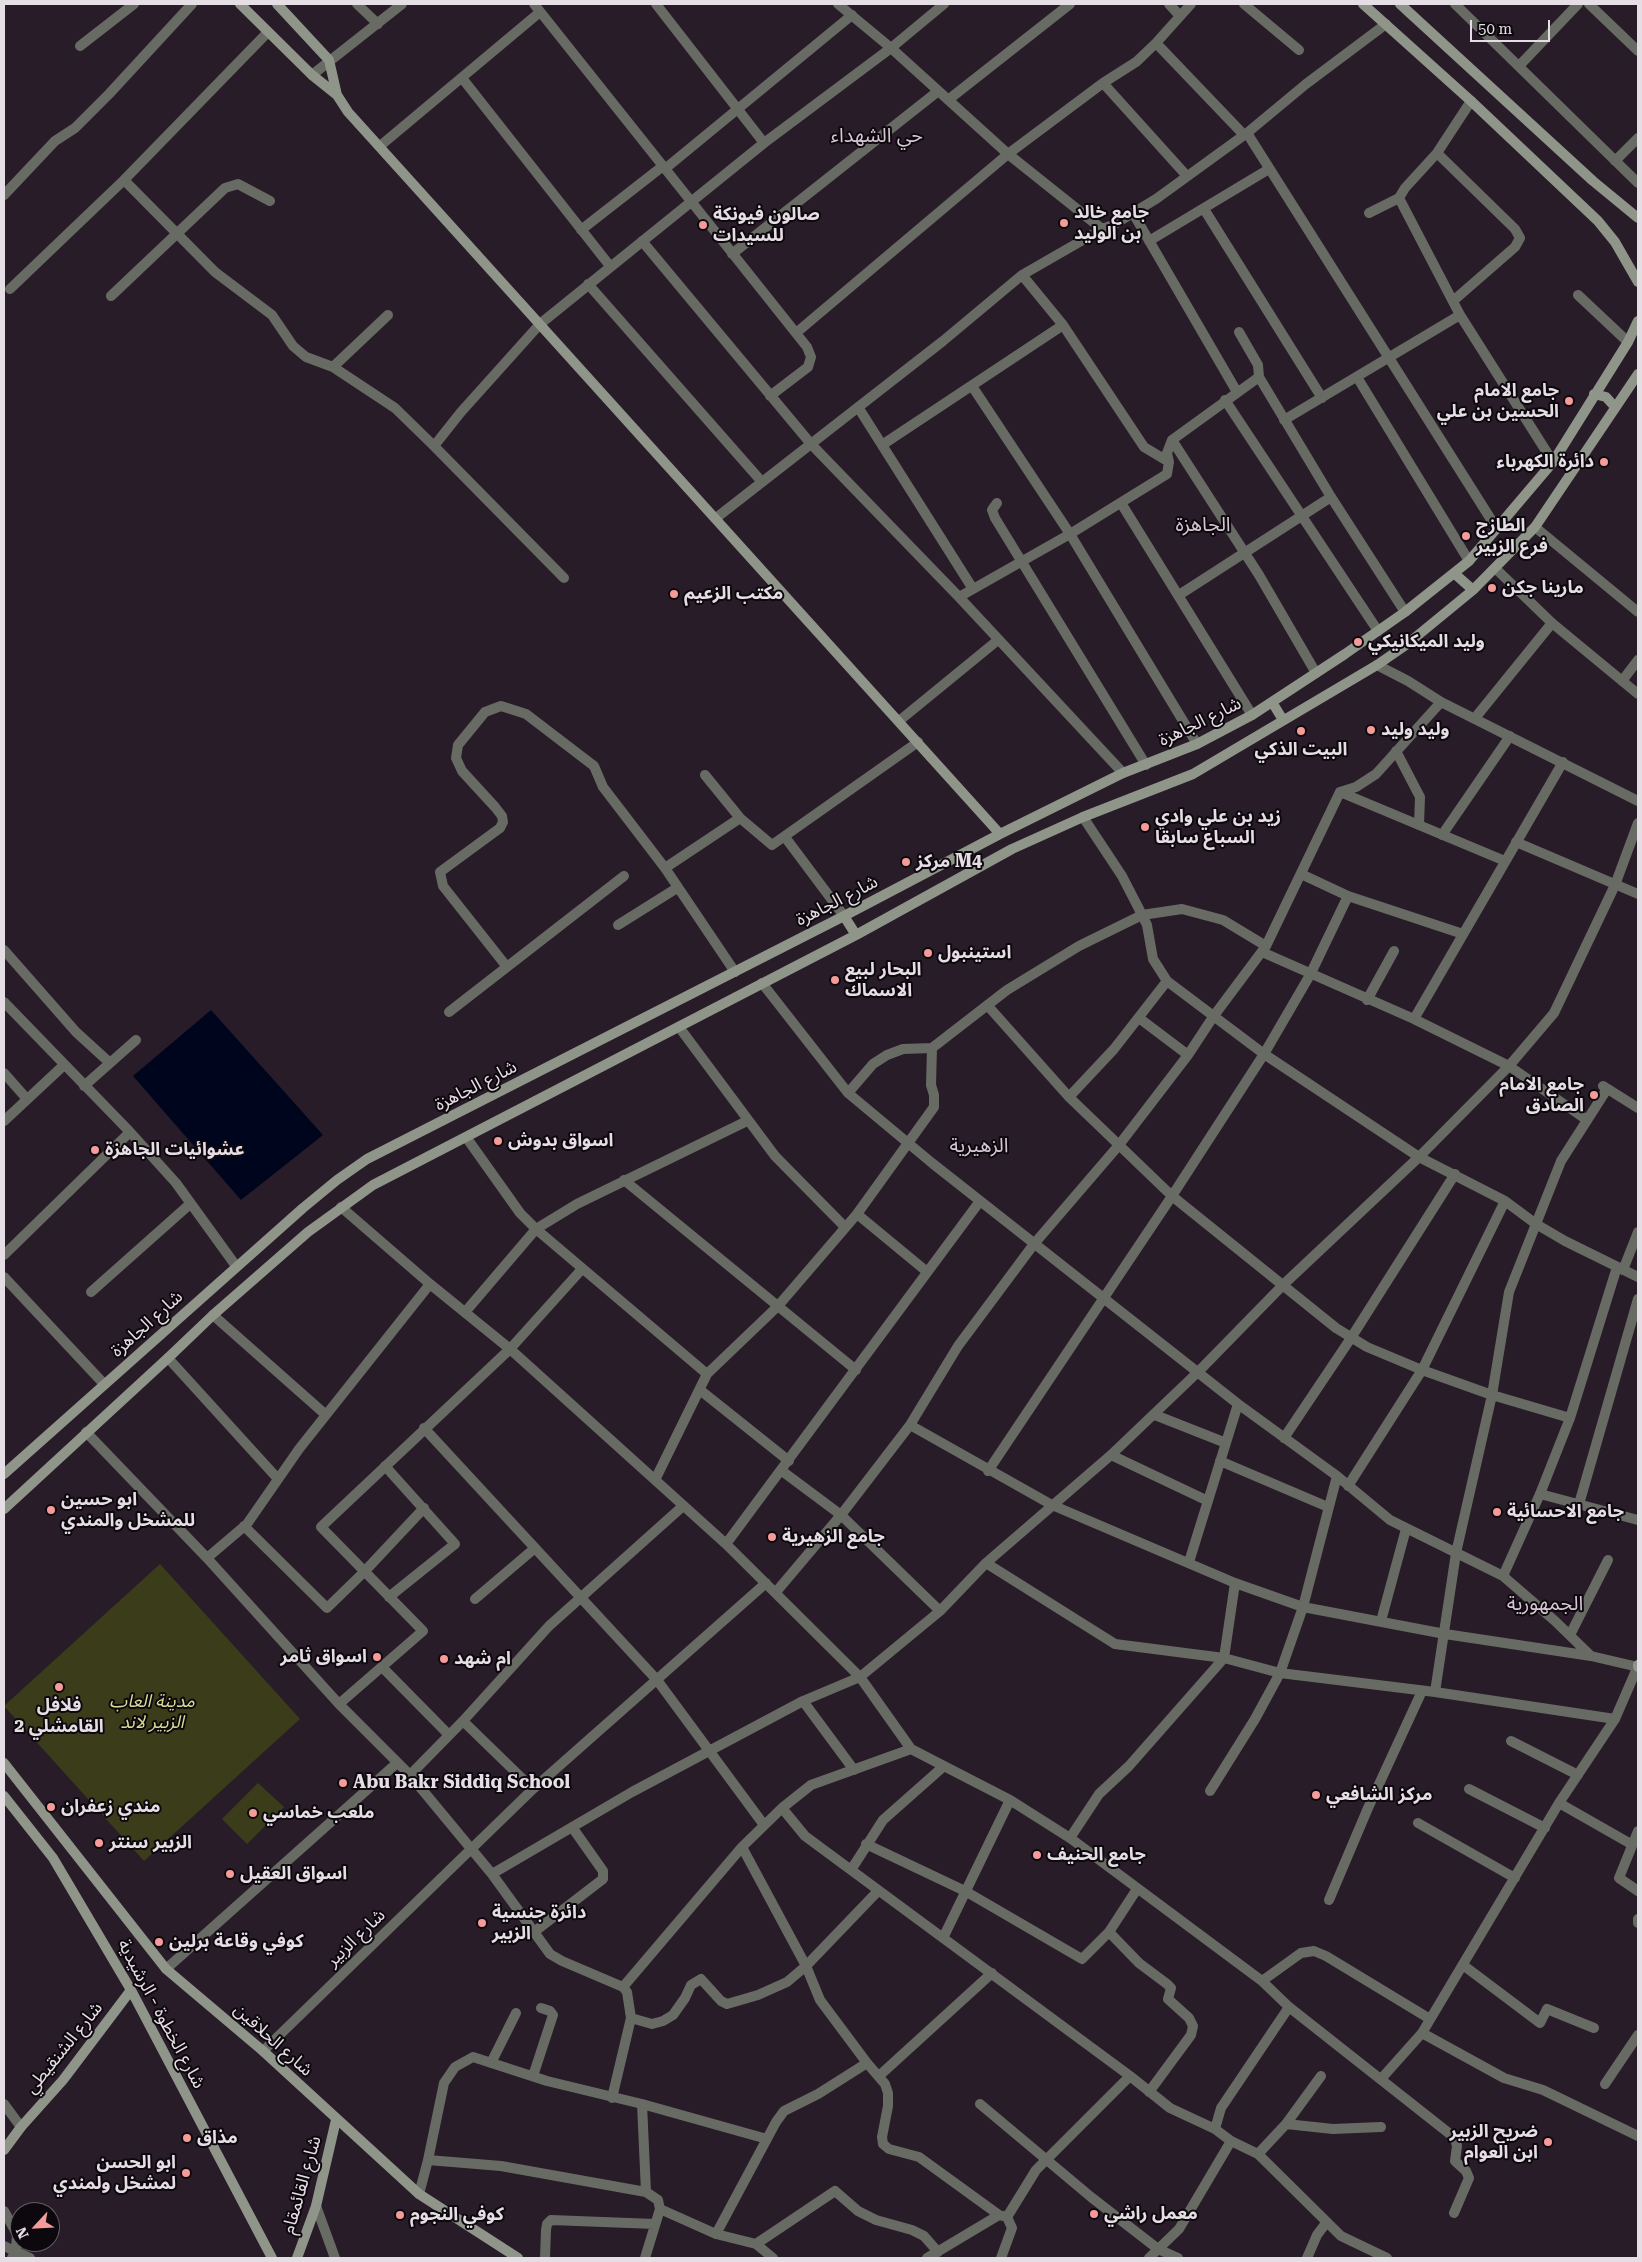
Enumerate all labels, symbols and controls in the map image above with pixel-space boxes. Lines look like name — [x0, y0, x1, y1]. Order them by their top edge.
scale bar — [1472, 10, 1552, 42]
text: 50 m — [1478, 20, 1512, 38]
district label: حي الشهداء — [831, 124, 923, 148]
place label: جامع خالد بن الوليد — [1074, 202, 1149, 244]
place label: صالون فيونكة للسيدات — [713, 204, 820, 246]
marker: جامع خالد بن الوليد — [1058, 217, 1070, 229]
marker: صالون فيونكة للسيدات — [697, 219, 709, 231]
place label: جامع الامام الحسين بن علي — [1437, 380, 1559, 422]
marker: جامع الامام الحسين بن علي — [1563, 395, 1575, 407]
place label: دائرة الكهرباء — [1497, 451, 1594, 473]
marker: دائرة الكهرباء — [1598, 456, 1610, 468]
district label: الجاهزة — [1175, 513, 1231, 537]
place label: الطازج فرع الزبير — [1476, 515, 1548, 558]
marker: الطازج فرع الزبير — [1460, 530, 1472, 542]
place label: مارينا جكن — [1502, 577, 1584, 599]
marker: مارينا جكن — [1486, 582, 1498, 594]
place label: مكتب الزعيم — [684, 583, 783, 605]
marker: مكتب الزعيم — [668, 588, 680, 600]
place label: وليد الميكانيكي — [1368, 631, 1485, 653]
marker: وليد الميكانيكي — [1352, 636, 1364, 648]
street label: شارع الجاهزة — [1155, 693, 1245, 751]
place label: وليد وليد — [1381, 719, 1449, 741]
marker: وليد وليد — [1365, 724, 1377, 736]
marker: البيت الذكي — [1295, 725, 1307, 737]
place label: البيت الذكي — [1255, 739, 1347, 761]
place label: زيد بن علي وادي السباع سابقا — [1155, 806, 1281, 849]
marker: زيد بن علي وادي السباع سابقا — [1139, 821, 1151, 833]
place label: مركز M4 — [916, 851, 982, 873]
marker: مركز M4 — [900, 856, 912, 868]
street label: شارع الجاهزة — [792, 871, 882, 931]
place label: استينبول — [938, 942, 1011, 964]
marker: استينبول — [922, 947, 934, 959]
place label: البحار لبيع الاسماك — [845, 959, 921, 1002]
marker: البحار لبيع الاسماك — [829, 974, 841, 986]
street label: شارع الجاهزة — [431, 1056, 521, 1116]
place label: جامع الامام الصادق — [1499, 1074, 1584, 1116]
marker: جامع الامام الصادق — [1588, 1089, 1600, 1101]
place label: اسواق بدوش — [508, 1130, 613, 1152]
district label: الزهيرية — [949, 1134, 1009, 1158]
marker: اسواق بدوش — [492, 1135, 504, 1147]
place label: عشوائيات الجاهزة — [105, 1139, 245, 1161]
marker: عشوائيات الجاهزة — [89, 1144, 101, 1156]
street label: شارع الجاهزة — [107, 1286, 187, 1362]
place label: ابو حسين للمشخل والمندي — [61, 1489, 195, 1532]
place label: جامع الاحسائية — [1507, 1501, 1624, 1523]
marker: ابو حسين للمشخل والمندي — [45, 1504, 57, 1516]
marker: جامع الاحسائية — [1491, 1506, 1503, 1518]
place label: جامع الزهيرية — [782, 1526, 885, 1548]
marker: جامع الزهيرية — [766, 1531, 778, 1543]
district label: الجمهورية — [1507, 1592, 1583, 1616]
place label: اسواق ثامر — [280, 1646, 367, 1668]
place label: ام شهد — [454, 1648, 511, 1670]
marker: اسواق ثامر — [371, 1651, 383, 1663]
marker: ام شهد — [438, 1653, 450, 1665]
marker: فلافل القامشلي 2 — [53, 1681, 65, 1693]
park label: مدينة العاب الزبير لاند — [109, 1691, 195, 1734]
place label: فلافل القامشلي 2 — [14, 1695, 104, 1738]
place label: Abu Bakr Siddiq School — [353, 1772, 570, 1794]
marker: Abu Bakr Siddiq School — [337, 1777, 349, 1789]
place label: مركز الشافعي — [1326, 1784, 1432, 1806]
marker: مركز الشافعي — [1310, 1789, 1322, 1801]
place label: مندي زعفران — [61, 1796, 160, 1818]
marker: مندي زعفران — [45, 1801, 57, 1813]
place label: ملعب خماسي — [263, 1802, 374, 1824]
marker: ملعب خماسي — [247, 1807, 259, 1819]
place label: الزبير سنتر — [109, 1832, 192, 1854]
marker: الزبير سنتر — [93, 1837, 105, 1849]
place label: جامع الحنيف — [1047, 1844, 1146, 1866]
marker: جامع الحنيف — [1031, 1849, 1043, 1861]
place label: اسواق العقيل — [240, 1863, 347, 1885]
marker: اسواق العقيل — [224, 1868, 236, 1880]
place label: دائرة جنسية الزبير — [492, 1902, 586, 1945]
street label: شارع الزبير — [322, 1905, 390, 1971]
marker: دائرة جنسية الزبير — [476, 1917, 488, 1929]
place label: كوفي وقاعة برلين — [169, 1931, 304, 1953]
street label: شارع الخطوة - الرشيدية — [113, 1936, 209, 2092]
marker: كوفي وقاعة برلين — [153, 1936, 165, 1948]
street label: شارع الشنقيطي — [20, 1998, 108, 2098]
street label: شارع الحلاقين — [229, 1999, 317, 2081]
place label: ضريح الزبير ابن العوام — [1450, 2121, 1538, 2164]
place label: مذاق — [197, 2127, 238, 2149]
marker: مذاق — [181, 2132, 193, 2144]
street label: شارع القائمقام — [278, 2134, 326, 2236]
marker: ضريح الزبير ابن العوام — [1542, 2136, 1554, 2148]
place label: ابو الحسن لمشخل ولمندي — [53, 2152, 176, 2194]
marker: ابو الحسن لمشخل ولمندي — [180, 2167, 192, 2179]
north arrow — [10, 2202, 60, 2252]
place label: معمل راشي — [1104, 2203, 1198, 2225]
place label: كوفي النجوم — [410, 2204, 504, 2226]
marker: معمل راشي — [1088, 2208, 1100, 2220]
marker: كوفي النجوم — [394, 2209, 406, 2221]
text: N — [13, 2225, 32, 2241]

